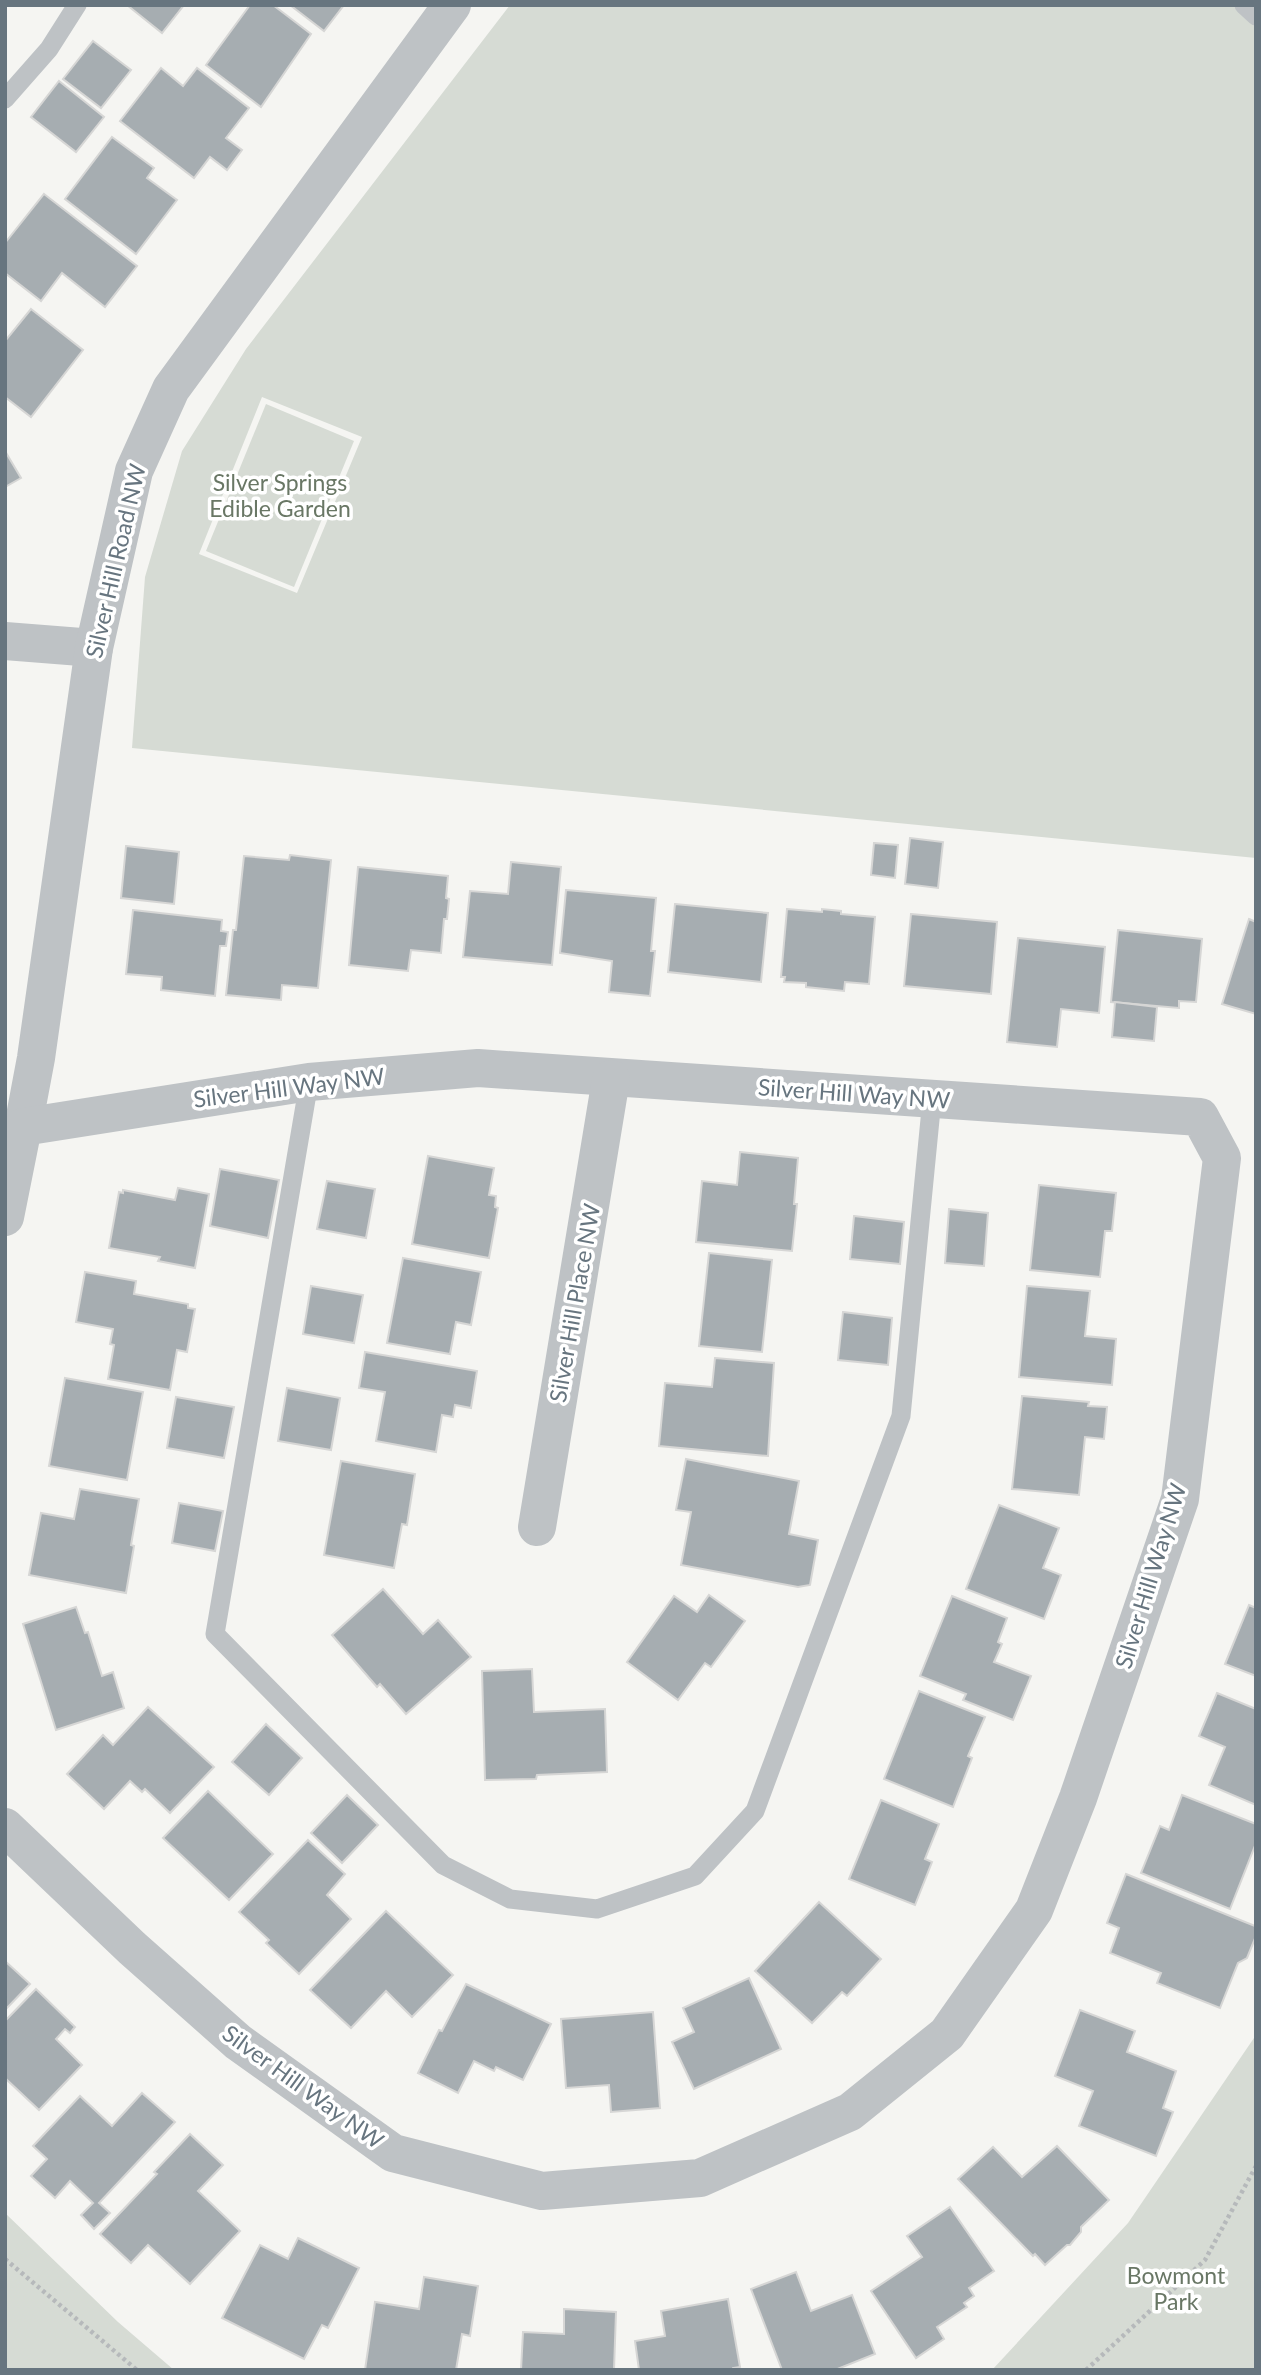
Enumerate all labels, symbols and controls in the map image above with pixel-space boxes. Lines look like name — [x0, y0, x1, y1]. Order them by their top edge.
street label: Silver Hill Road NW — [79, 461, 151, 661]
park label: Silver Springs Edible Garden — [209, 468, 351, 522]
street label: Silver Hill Way NW — [192, 1061, 386, 1113]
street label: Silver Hill Way NW — [757, 1072, 951, 1114]
street label: Silver Hill Place NW — [543, 1201, 605, 1404]
street label: Silver Hill Way NW — [1109, 1479, 1192, 1672]
street label: Silver Hill Way NW — [218, 2018, 390, 2154]
park label: Bowmont Park — [1127, 2261, 1226, 2315]

